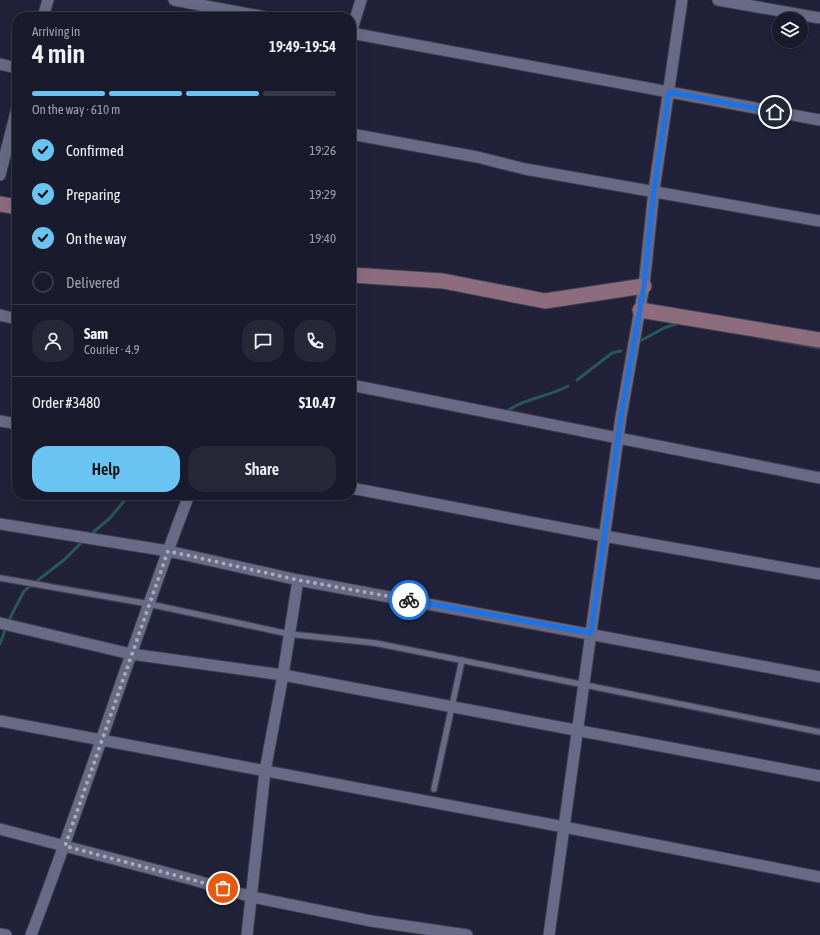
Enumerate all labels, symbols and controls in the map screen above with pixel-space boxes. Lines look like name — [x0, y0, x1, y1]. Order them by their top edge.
map controls — [772, 12, 808, 48]
button: layers — [772, 12, 808, 48]
text: Arriving in — [32, 24, 80, 39]
text: 19:49–19:54 — [269, 38, 336, 55]
text: 4 min — [32, 39, 85, 69]
pin — [758, 95, 792, 129]
icon: home — [764, 101, 786, 123]
text: On the way · 610 m — [32, 102, 120, 117]
icon: check — [32, 139, 54, 161]
text: Confirmed — [66, 142, 124, 159]
text: 19:26 — [309, 143, 336, 158]
icon: check — [32, 183, 54, 205]
text: Preparing — [66, 186, 120, 203]
text: 19:29 — [309, 187, 336, 202]
icon: check — [32, 227, 54, 249]
text: On the way — [66, 230, 127, 247]
text: 19:40 — [309, 231, 336, 246]
text: Delivered — [66, 274, 120, 291]
button: person — [32, 320, 74, 362]
button: chat — [242, 320, 284, 362]
button: phone — [294, 320, 336, 362]
text: Sam — [84, 325, 108, 342]
text: Courier · 4.9 — [84, 342, 140, 357]
text: Order #3480 — [32, 394, 100, 411]
text: $10.47 — [299, 394, 336, 411]
button: Help — [32, 446, 180, 492]
button: Share — [188, 446, 336, 492]
courier — [389, 580, 429, 620]
icon: bike — [398, 589, 420, 611]
pin — [206, 871, 240, 905]
icon: bag — [212, 877, 234, 899]

